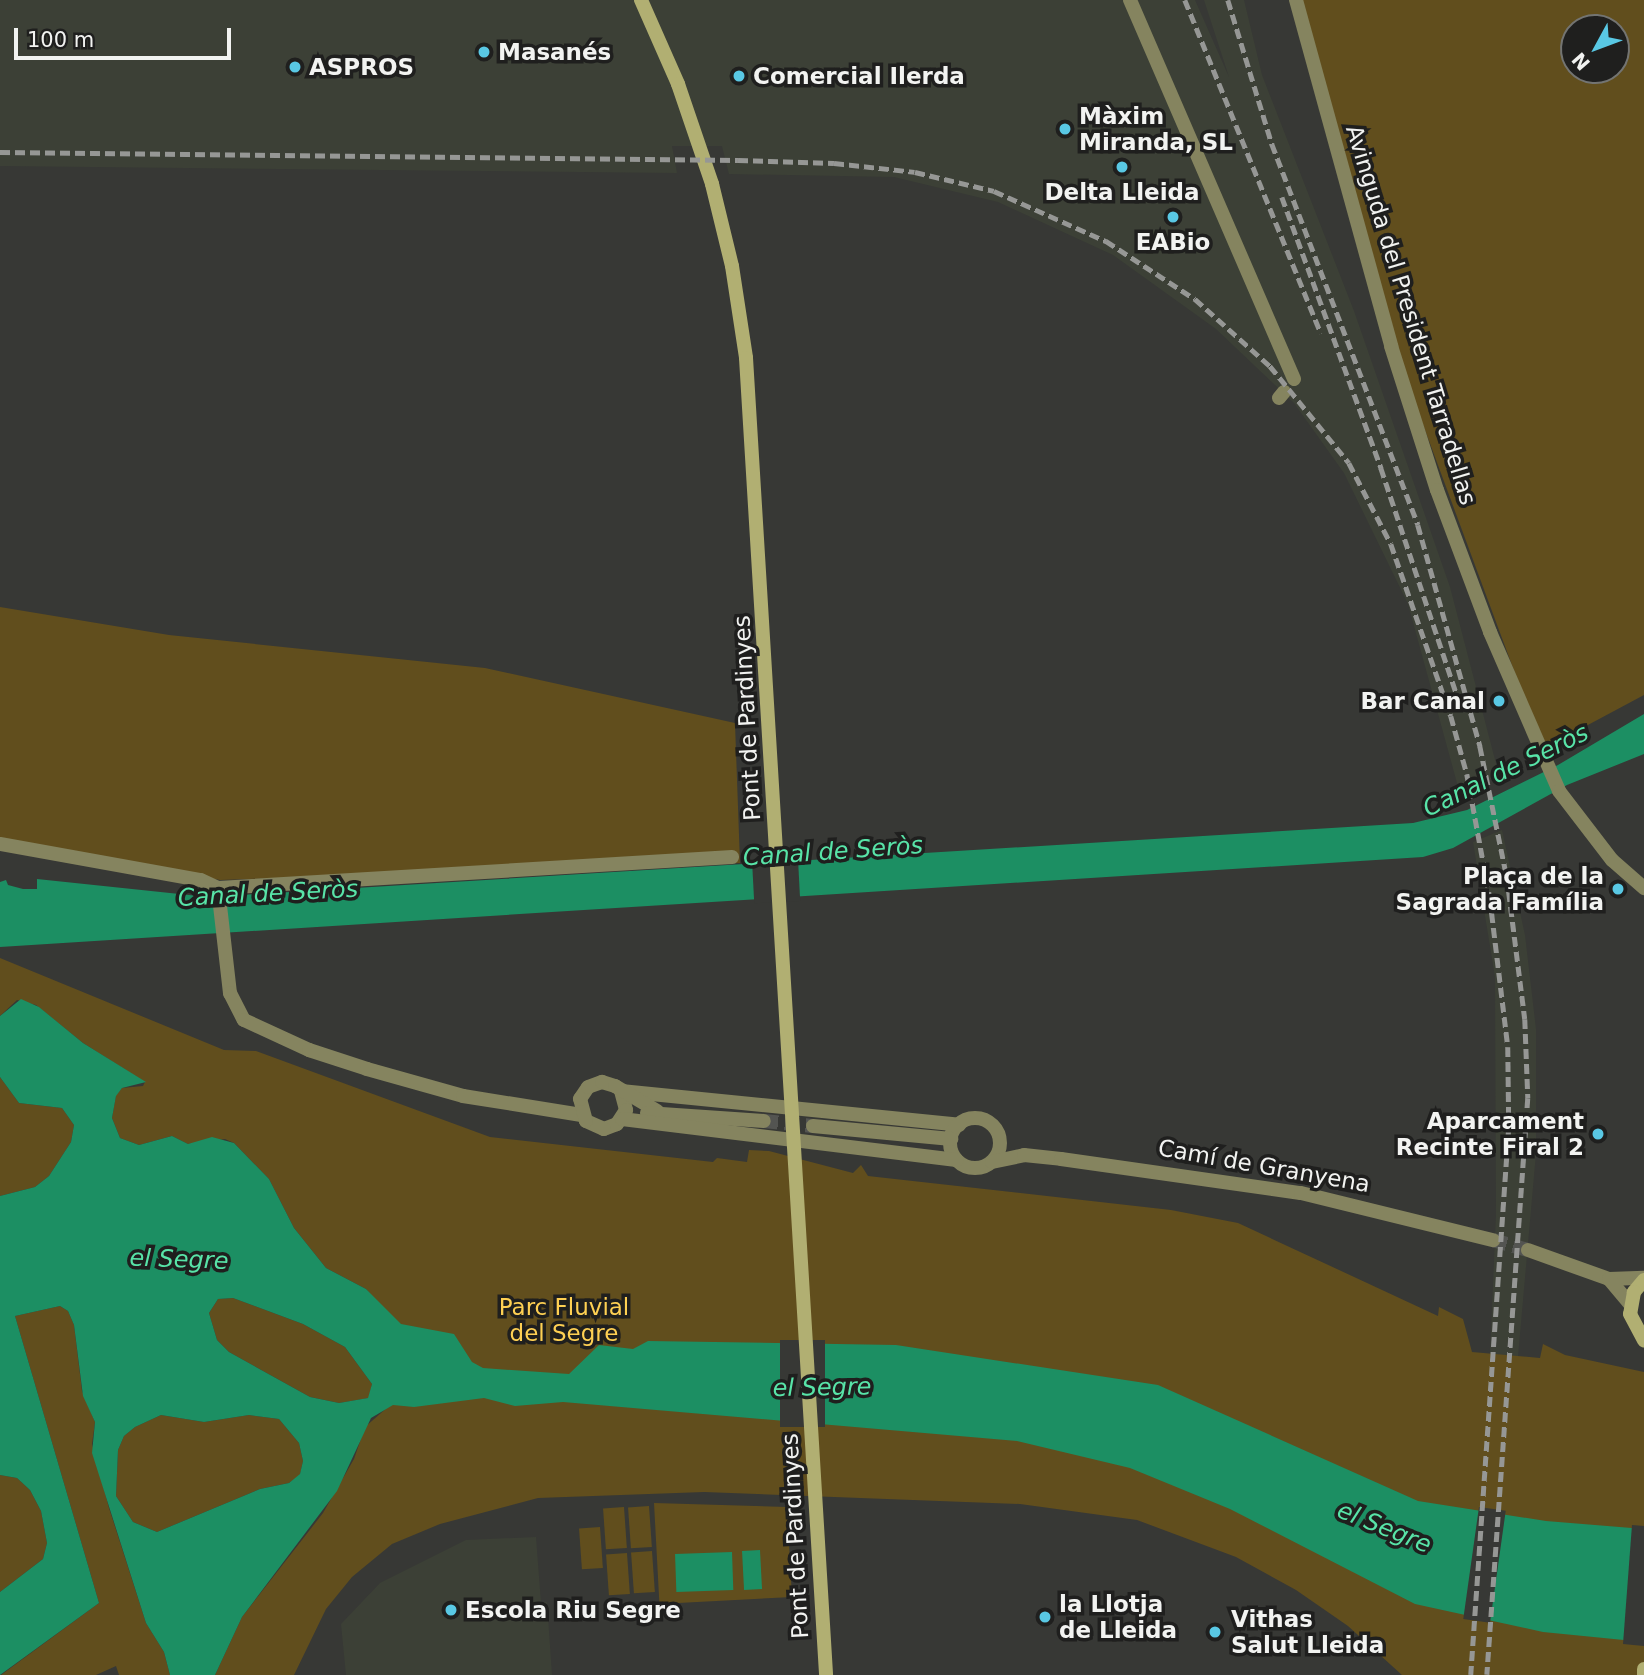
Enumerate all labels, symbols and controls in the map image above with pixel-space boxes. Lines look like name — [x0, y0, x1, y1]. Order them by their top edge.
scale bar — [18, 14, 234, 58]
north arrow — [1560, 14, 1630, 84]
text: 100 m — [27, 28, 94, 52]
place label: Masanés — [498, 38, 611, 66]
marker: Masanés — [476, 44, 492, 60]
text: N — [1567, 48, 1594, 75]
place label: ASPROS — [309, 53, 414, 81]
marker: ASPROS — [287, 59, 303, 75]
place label: Comercial Ilerda — [753, 62, 965, 90]
marker: Comercial Ilerda — [731, 68, 747, 84]
place label: Màxim Miranda, SL — [1079, 102, 1233, 156]
marker: Màxim Miranda, SL — [1057, 121, 1073, 137]
street label: Avinguda del President Tarradellas — [1340, 122, 1482, 508]
marker: Delta Lleida — [1114, 159, 1130, 175]
place label: Delta Lleida — [1044, 178, 1200, 206]
marker: EABio — [1165, 209, 1181, 225]
place label: EABio — [1136, 228, 1210, 256]
street label: Pont de Pardinyes — [728, 615, 766, 821]
place label: Bar Canal — [1360, 687, 1485, 715]
marker: Bar Canal — [1491, 693, 1507, 709]
water label: Canal de Seròs — [1419, 719, 1593, 823]
water label: Canal de Seròs — [742, 831, 924, 873]
place label: Plaça de la Sagrada Família — [1396, 862, 1604, 916]
water label: Canal de Seròs — [177, 875, 359, 913]
marker: Plaça de la Sagrada Família — [1610, 881, 1626, 897]
place label: Aparcament Recinte Firal 2 — [1396, 1107, 1584, 1161]
marker: Aparcament Recinte Firal 2 — [1590, 1126, 1606, 1142]
street label: Camí de Granyena — [1156, 1134, 1372, 1198]
water label: el Segre — [129, 1244, 229, 1276]
park label: Parc Fluvial del Segre — [499, 1293, 629, 1347]
water label: el Segre — [772, 1373, 872, 1403]
street label: Pont de Pardinyes — [776, 1433, 814, 1639]
water label: el Segre — [1333, 1496, 1435, 1560]
place label: la Llotja de Lleida — [1059, 1590, 1177, 1644]
place label: Escola Riu Segre — [465, 1596, 681, 1624]
marker: Escola Riu Segre — [443, 1602, 459, 1618]
place label: Vithas Salut Lleida — [1231, 1605, 1384, 1659]
marker: la Llotja de Lleida — [1037, 1609, 1053, 1625]
marker: Vithas Salut Lleida — [1205, 1622, 1225, 1642]

